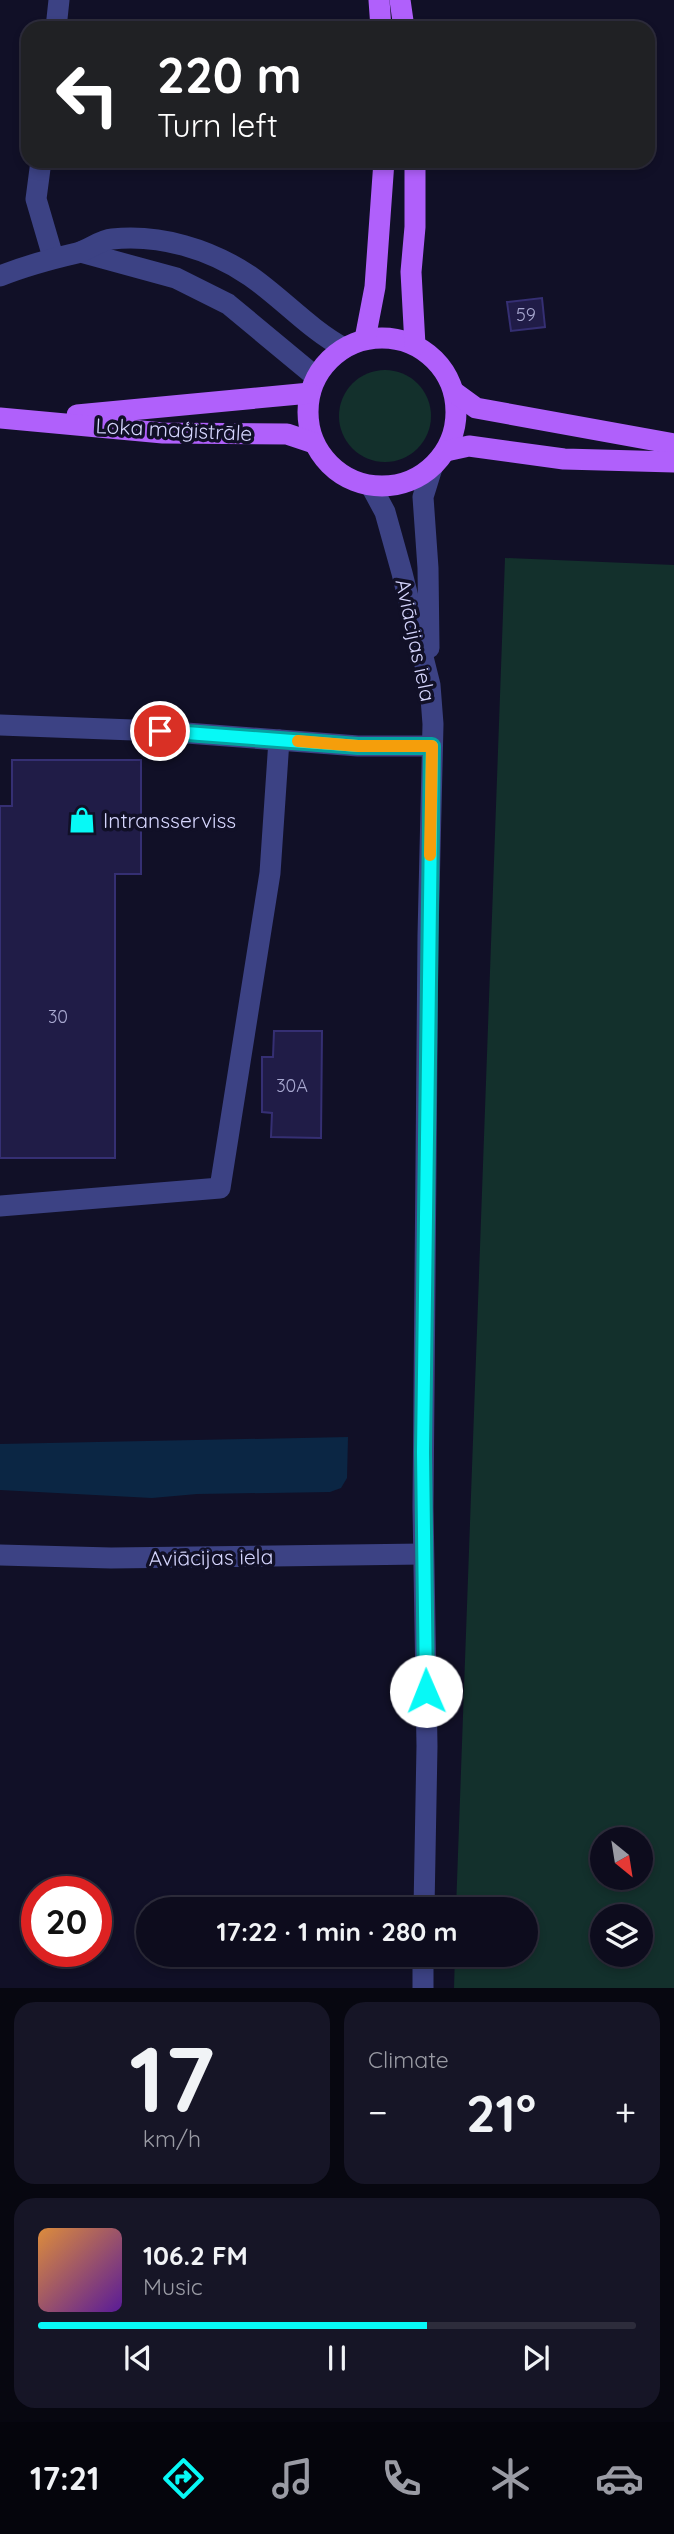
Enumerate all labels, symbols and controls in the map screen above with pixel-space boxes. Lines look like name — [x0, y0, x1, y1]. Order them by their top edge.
text: 220 m — [157, 44, 302, 105]
icon: left — [42, 49, 133, 140]
text: Turn left — [157, 105, 278, 145]
house number: 59 — [516, 303, 536, 326]
street label: Loka maģistrāle — [95, 412, 253, 446]
street label: Aviācijas iela — [390, 576, 442, 704]
pin — [130, 701, 190, 761]
icon: arrive — [141, 712, 179, 750]
shop icon: Intransserviss — [67, 805, 97, 835]
place label: Intransserviss — [103, 807, 236, 833]
house number: 30 — [48, 1005, 68, 1028]
house number: 30A — [276, 1074, 308, 1097]
street label: Aviācijas iela — [148, 1543, 274, 1571]
position arrow — [389, 1654, 463, 1728]
north arrow — [590, 1827, 653, 1890]
map controls — [590, 1827, 653, 1967]
speed limit sign: 20 — [21, 1876, 112, 1967]
button: layers — [590, 1904, 653, 1967]
text: 17:22 · 1 min · 280 m — [217, 1915, 458, 1948]
text: 17 — [129, 2021, 215, 2135]
text: Climate — [368, 2045, 449, 2074]
text: 21° — [466, 2080, 536, 2145]
text: − — [368, 2088, 388, 2136]
text: + — [615, 2088, 636, 2136]
text: km/h — [143, 2124, 201, 2153]
text: 106.2 FM — [143, 2239, 248, 2272]
text: Music — [143, 2272, 203, 2301]
icon: previous — [119, 2339, 157, 2377]
icon: pause — [318, 2339, 356, 2377]
icon: next — [517, 2339, 555, 2377]
icon: directions — [159, 2454, 208, 2503]
icon: music — [268, 2454, 317, 2503]
icon: phone — [377, 2454, 426, 2503]
icon: climate — [486, 2454, 535, 2503]
icon: car — [595, 2454, 644, 2503]
text: 17:21 — [30, 2458, 99, 2498]

